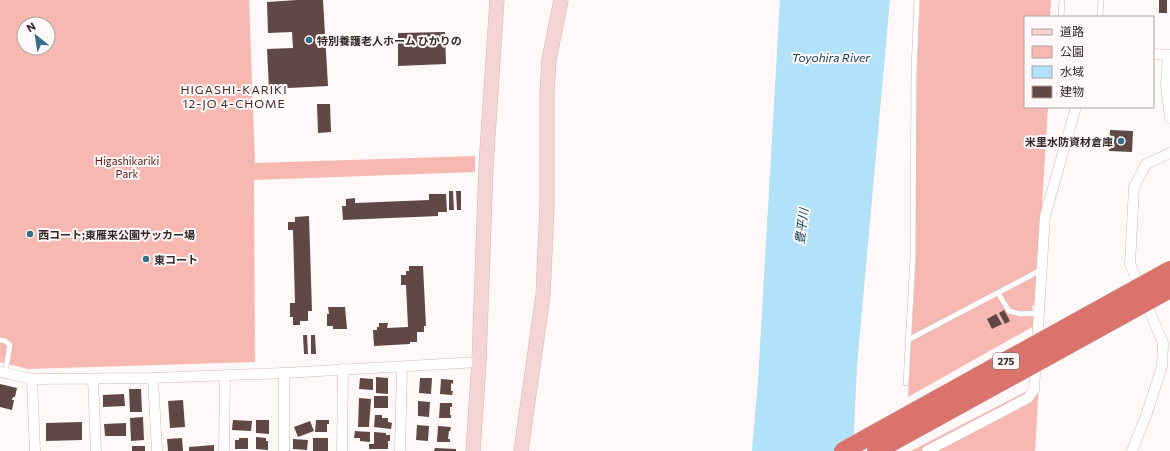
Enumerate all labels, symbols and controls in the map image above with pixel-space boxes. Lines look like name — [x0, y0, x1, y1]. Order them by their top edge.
north arrow — [16, 16, 56, 56]
legend — [1024, 16, 1154, 108]
text: N — [24, 19, 38, 35]
text: 道路 — [1060, 24, 1084, 38]
place label: 特別養護老人ホーム ひかりの — [317, 34, 462, 47]
marker: 特別養護老人ホーム ひかりの — [304, 35, 314, 45]
text: 公園 — [1060, 44, 1084, 58]
water label: Toyohira River — [792, 50, 871, 64]
text: 水域 — [1060, 64, 1084, 78]
district label: HIGASHI-KARIKI 12-JO 4-CHOME — [180, 82, 288, 111]
text: 建物 — [1060, 84, 1084, 98]
place label: 米里水防資材倉庫 — [1025, 135, 1113, 148]
marker: 米里水防資材倉庫 — [1116, 136, 1126, 146]
park label: Higashikariki Park — [95, 154, 159, 180]
water label: 豊平川 — [792, 205, 810, 245]
place label: 西コート;東雁来公園サッカー場 — [38, 228, 195, 241]
marker: 西コート;東雁来公園サッカー場 — [25, 229, 35, 239]
place label: 東コート — [154, 253, 198, 266]
marker: 東コート — [141, 254, 151, 264]
road number: 275 — [993, 353, 1019, 369]

